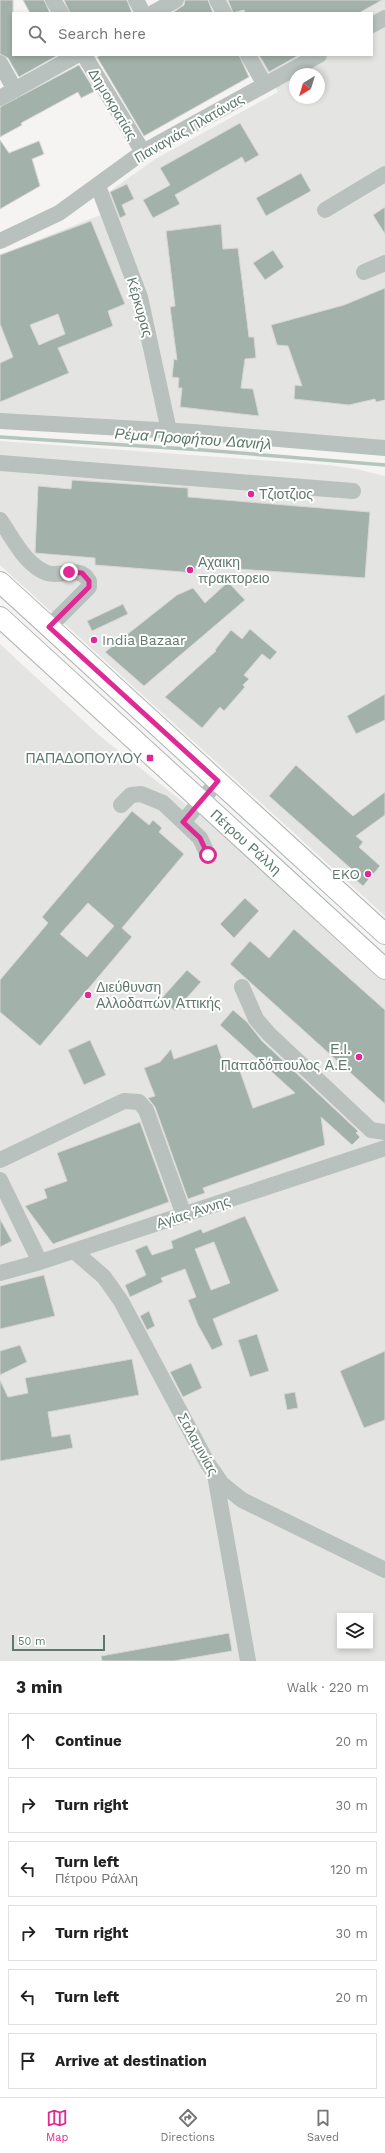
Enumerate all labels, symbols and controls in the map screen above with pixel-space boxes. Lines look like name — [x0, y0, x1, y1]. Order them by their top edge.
search box — [12, 12, 373, 56]
icon: search — [26, 23, 48, 45]
text: Search here — [58, 25, 146, 43]
street label: Δημοκρατίας — [85, 66, 141, 143]
north arrow — [289, 68, 325, 104]
street label: Παναγιάς Πλατάνας — [132, 90, 247, 166]
street label: Κέρκυρας — [124, 275, 156, 339]
water label: Ρέμα Προφήτου Δανιήλ — [114, 425, 272, 453]
place label: Τζιοτζιος — [259, 486, 313, 502]
marker: Τζιοτζιος — [246, 489, 256, 499]
place label: Αχαικη πρακτορειο — [198, 554, 270, 586]
route end — [60, 563, 78, 581]
marker: Αχαικη πρακτορειο — [185, 565, 195, 575]
place label: India Bazaar — [102, 632, 186, 648]
marker: India Bazaar — [89, 635, 99, 645]
place label: ΠΑΠΑΔΟΠΟΥΛΟΥ — [25, 750, 143, 766]
marker: ΠΑΠΑΔΟΠΟΥΛΟΥ — [145, 753, 155, 763]
street label: Πέτρου Ράλλη — [207, 806, 285, 878]
route start — [199, 846, 217, 864]
place label: EKO — [332, 866, 360, 882]
marker: EKO — [363, 869, 373, 879]
place label: Διεύθυνση Αλλοδαπών Αττικής — [96, 979, 221, 1011]
marker: Διεύθυνση Αλλοδαπών Αττικής — [83, 990, 93, 1000]
place label: Ε.Ι. Παπαδόπουλος Α.Ε. — [221, 1041, 351, 1073]
marker: Ε.Ι. Παπαδόπουλος Α.Ε. — [354, 1052, 364, 1062]
street label: Αγίας Άννης — [154, 1193, 232, 1231]
street label: Σαλαμινίας — [174, 1410, 222, 1478]
map controls — [337, 1613, 373, 1649]
button: layers — [337, 1613, 373, 1649]
scale bar — [12, 1633, 105, 1652]
text: 50 m — [18, 1635, 45, 1648]
text: 3 min — [16, 1677, 62, 1697]
text: Walk · 220 m — [287, 1680, 369, 1695]
icon: ahead — [17, 1730, 39, 1752]
text: Continue — [55, 1732, 122, 1750]
text: 20 m — [336, 1734, 368, 1749]
icon: right — [17, 1794, 39, 1816]
text: Turn right — [55, 1796, 128, 1814]
text: 30 m — [336, 1798, 368, 1813]
text: Turn left — [55, 1853, 119, 1871]
icon: left — [17, 1858, 39, 1880]
text: 120 m — [330, 1862, 368, 1877]
text: Πέτρου Ράλλη — [55, 1871, 138, 1886]
icon: right — [17, 1922, 39, 1944]
text: Turn right — [55, 1924, 128, 1942]
text: 30 m — [336, 1926, 368, 1941]
icon: left — [17, 1986, 39, 2008]
text: Turn left — [55, 1988, 119, 2006]
text: 20 m — [336, 1990, 368, 2005]
icon: arrive — [17, 2050, 39, 2072]
text: Arrive at destination — [55, 2052, 207, 2070]
tab: Map — [46, 2107, 68, 2144]
tab: Directions — [161, 2107, 215, 2144]
tab: Saved — [307, 2107, 339, 2144]

